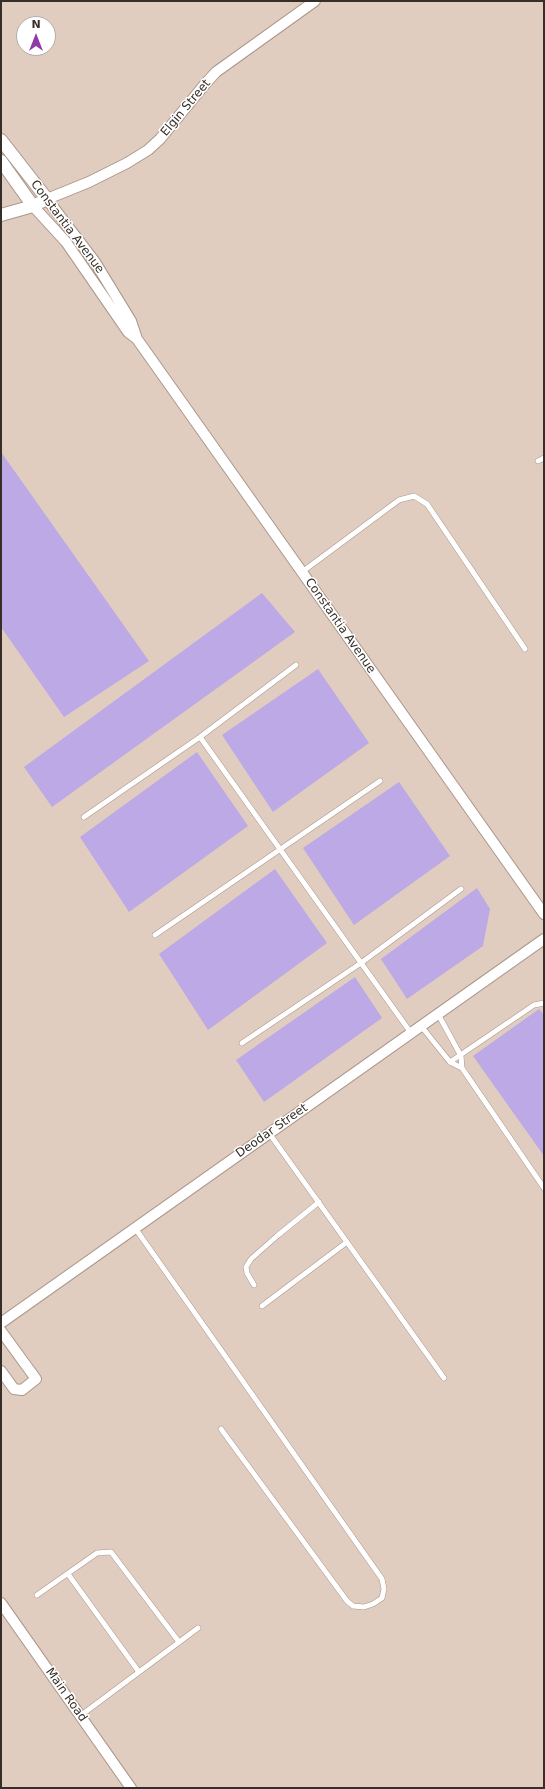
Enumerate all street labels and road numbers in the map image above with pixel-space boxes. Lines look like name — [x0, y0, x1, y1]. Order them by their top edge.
street label: Elgin Street — [158, 77, 214, 139]
street label: Constantia Avenue — [27, 178, 107, 276]
street label: Constantia Avenue — [302, 576, 378, 676]
street label: Deodar Street — [233, 1101, 311, 1161]
street label: Main Road — [42, 1665, 90, 1725]

